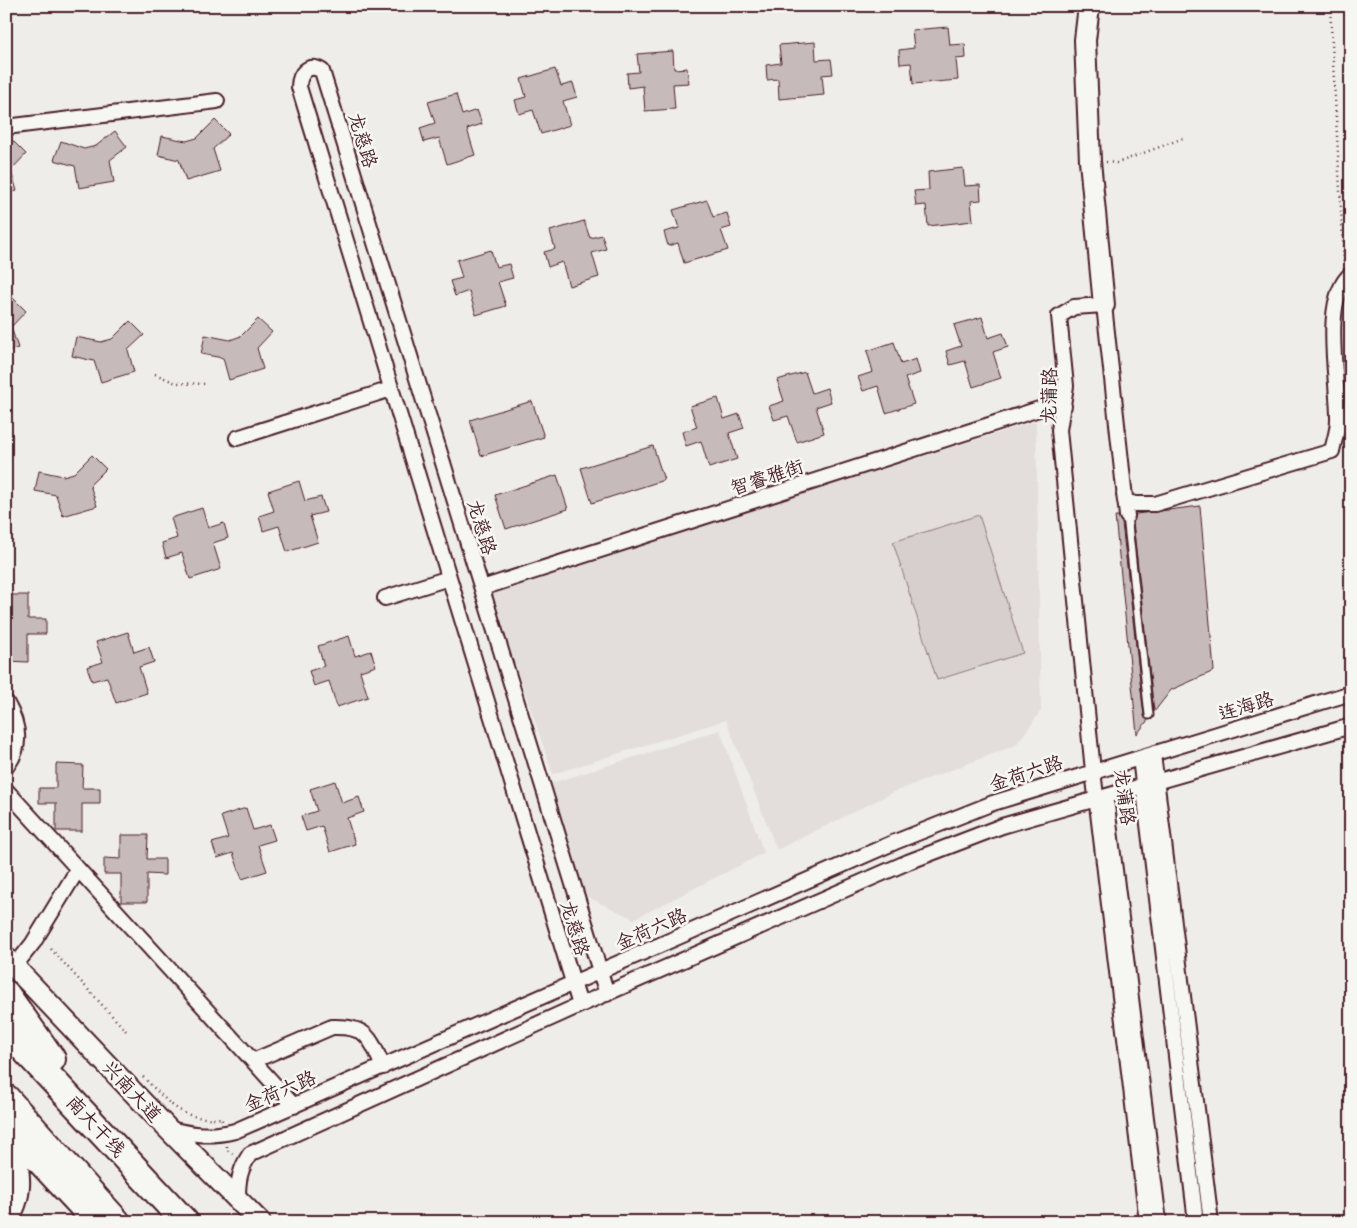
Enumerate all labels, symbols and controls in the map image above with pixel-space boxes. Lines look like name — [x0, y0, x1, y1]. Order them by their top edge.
street label: 龙慈路 — [344, 109, 382, 171]
street label: 龙蒲路 — [1037, 367, 1061, 425]
street label: 智睿雅街 — [727, 454, 807, 500]
street label: 龙慈路 — [463, 496, 501, 558]
street label: 连海路 — [1215, 687, 1277, 725]
street label: 金荷六路 — [986, 750, 1066, 796]
street label: 龙蒲路 — [1110, 767, 1140, 827]
street label: 龙慈路 — [556, 897, 594, 959]
street label: 金荷六路 — [612, 903, 690, 955]
street label: 兴南大道 — [98, 1055, 166, 1127]
street label: 金荷六路 — [241, 1066, 319, 1116]
street label: 南大干线 — [62, 1090, 130, 1162]

